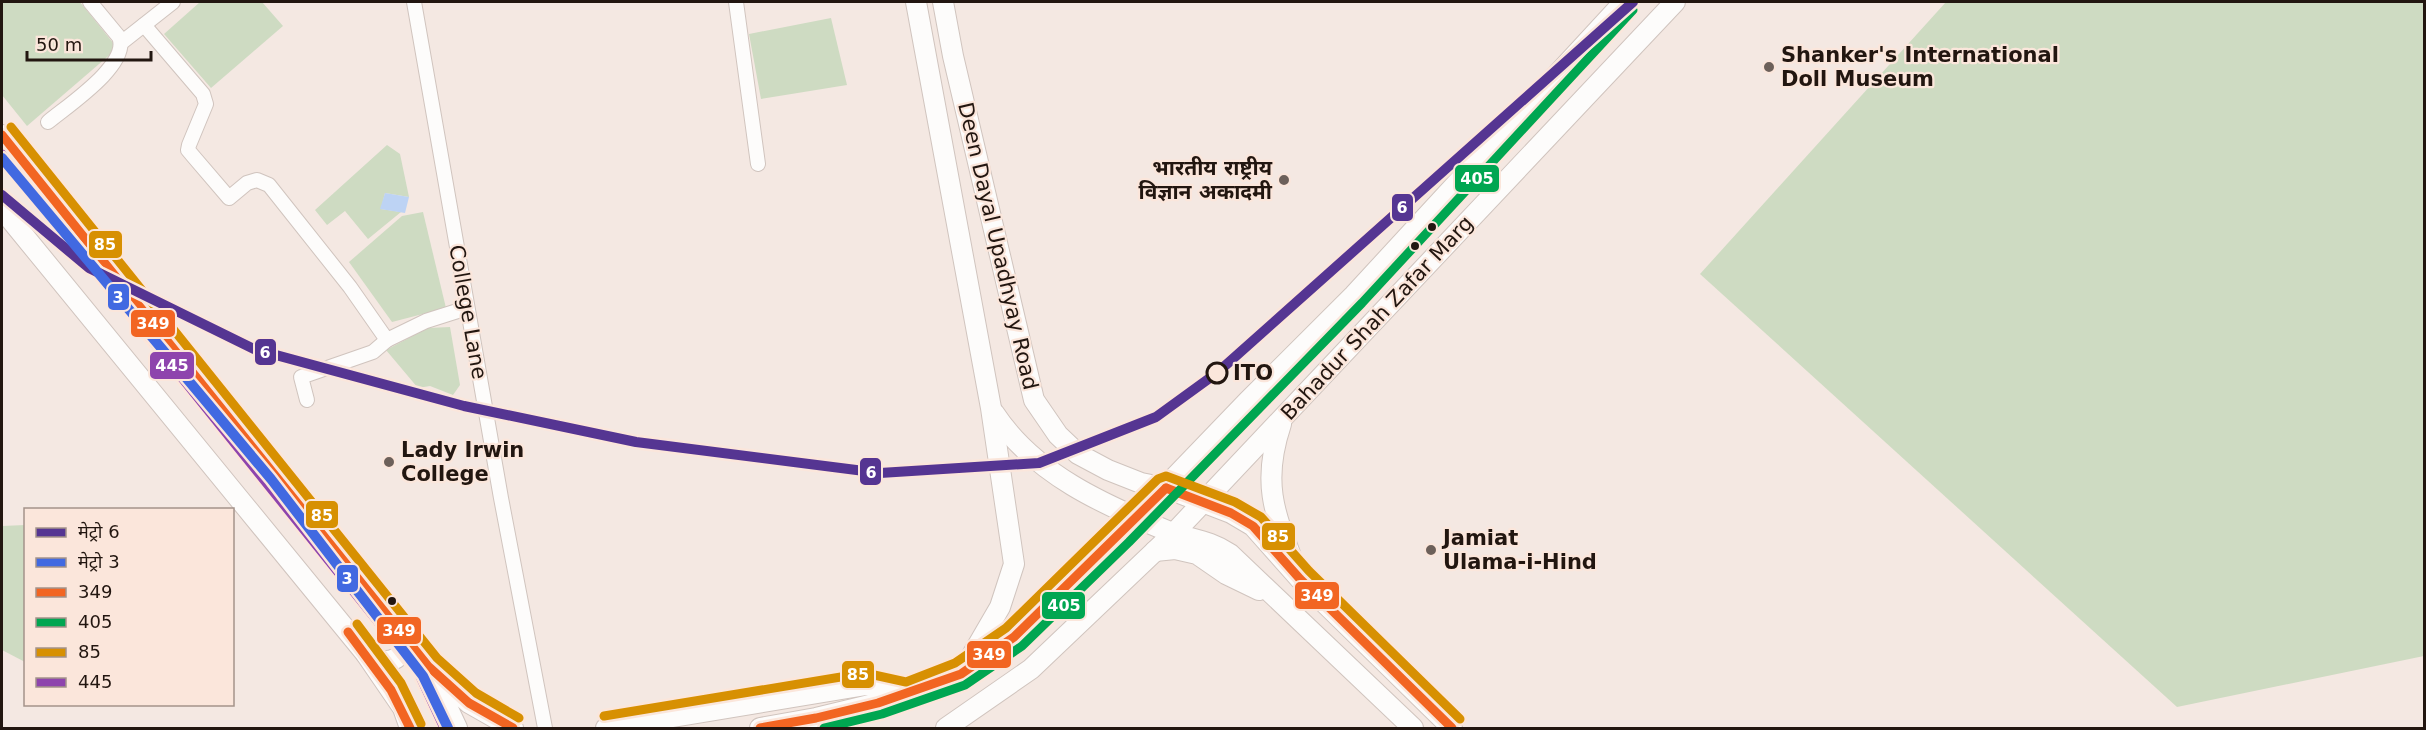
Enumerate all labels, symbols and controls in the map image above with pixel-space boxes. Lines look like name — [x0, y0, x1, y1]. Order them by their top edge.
scale bar — [27, 24, 152, 62]
text: 50 m — [36, 34, 82, 55]
place label: Shanker's International Doll Museum — [1781, 43, 2059, 91]
marker: Shanker's International Doll Museum — [1762, 60, 1776, 74]
street label: Deen Dayal Upadhyay Road — [953, 100, 1043, 392]
place label: भारतीय राष्ट्रीय विज्ञान अकादमी — [1139, 156, 1273, 204]
line badge: 405 — [1454, 164, 1500, 193]
text: 405 — [1460, 169, 1494, 188]
marker: भारतीय राष्ट्रीय विज्ञान अकादमी — [1277, 173, 1291, 187]
line badge: 6 — [1391, 193, 1414, 222]
text: 6 — [1396, 198, 1408, 217]
street label: Bahadur Shah Zafar Marg — [1276, 211, 1478, 425]
unlabelled marker — [1426, 221, 1438, 233]
line badge: 85 — [88, 230, 123, 259]
text: 85 — [94, 235, 116, 254]
unlabelled marker — [1409, 240, 1421, 252]
street label: College Lane — [444, 243, 492, 381]
line badge: 3 — [107, 283, 130, 311]
text: 3 — [112, 288, 124, 307]
line badge: 349 — [130, 309, 176, 338]
text: 349 — [136, 314, 170, 333]
line badge: 6 — [254, 338, 277, 366]
text: 6 — [259, 343, 271, 362]
line badge: 445 — [149, 351, 195, 380]
text: 445 — [155, 356, 189, 375]
place label: ITO — [1233, 361, 1273, 385]
marker: ITO — [1206, 362, 1228, 384]
place label: Lady Irwin College — [401, 438, 524, 486]
marker: Lady Irwin College — [382, 455, 396, 469]
line badge: 6 — [859, 457, 882, 486]
text: 6 — [865, 463, 877, 482]
line badge: 85 — [305, 500, 339, 529]
text: 85 — [311, 506, 333, 525]
legend — [24, 508, 234, 706]
text: मेट्रो 6 — [78, 521, 120, 542]
line badge: 85 — [1261, 522, 1296, 551]
place label: Jamiat Ulama-i-Hind — [1441, 526, 1597, 574]
text: 85 — [1267, 527, 1289, 546]
marker: Jamiat Ulama-i-Hind — [1424, 543, 1438, 557]
text: मेट्रो 3 — [78, 551, 120, 572]
line badge: 3 — [336, 564, 359, 593]
text: 3 — [341, 569, 353, 588]
text: 349 — [78, 581, 112, 602]
line badge: 349 — [1294, 581, 1340, 610]
text: 349 — [1300, 586, 1334, 605]
line badge: 405 — [1041, 591, 1086, 620]
unlabelled marker — [386, 595, 398, 607]
text: 405 — [1047, 596, 1081, 615]
text: 405 — [78, 611, 112, 632]
line badge: 349 — [376, 616, 422, 645]
text: 349 — [382, 621, 416, 640]
line badge: 349 — [966, 640, 1012, 669]
text: 85 — [78, 641, 101, 662]
text: 349 — [972, 645, 1006, 664]
line badge: 85 — [841, 660, 875, 689]
text: 85 — [847, 665, 869, 684]
text: 445 — [78, 671, 112, 692]

